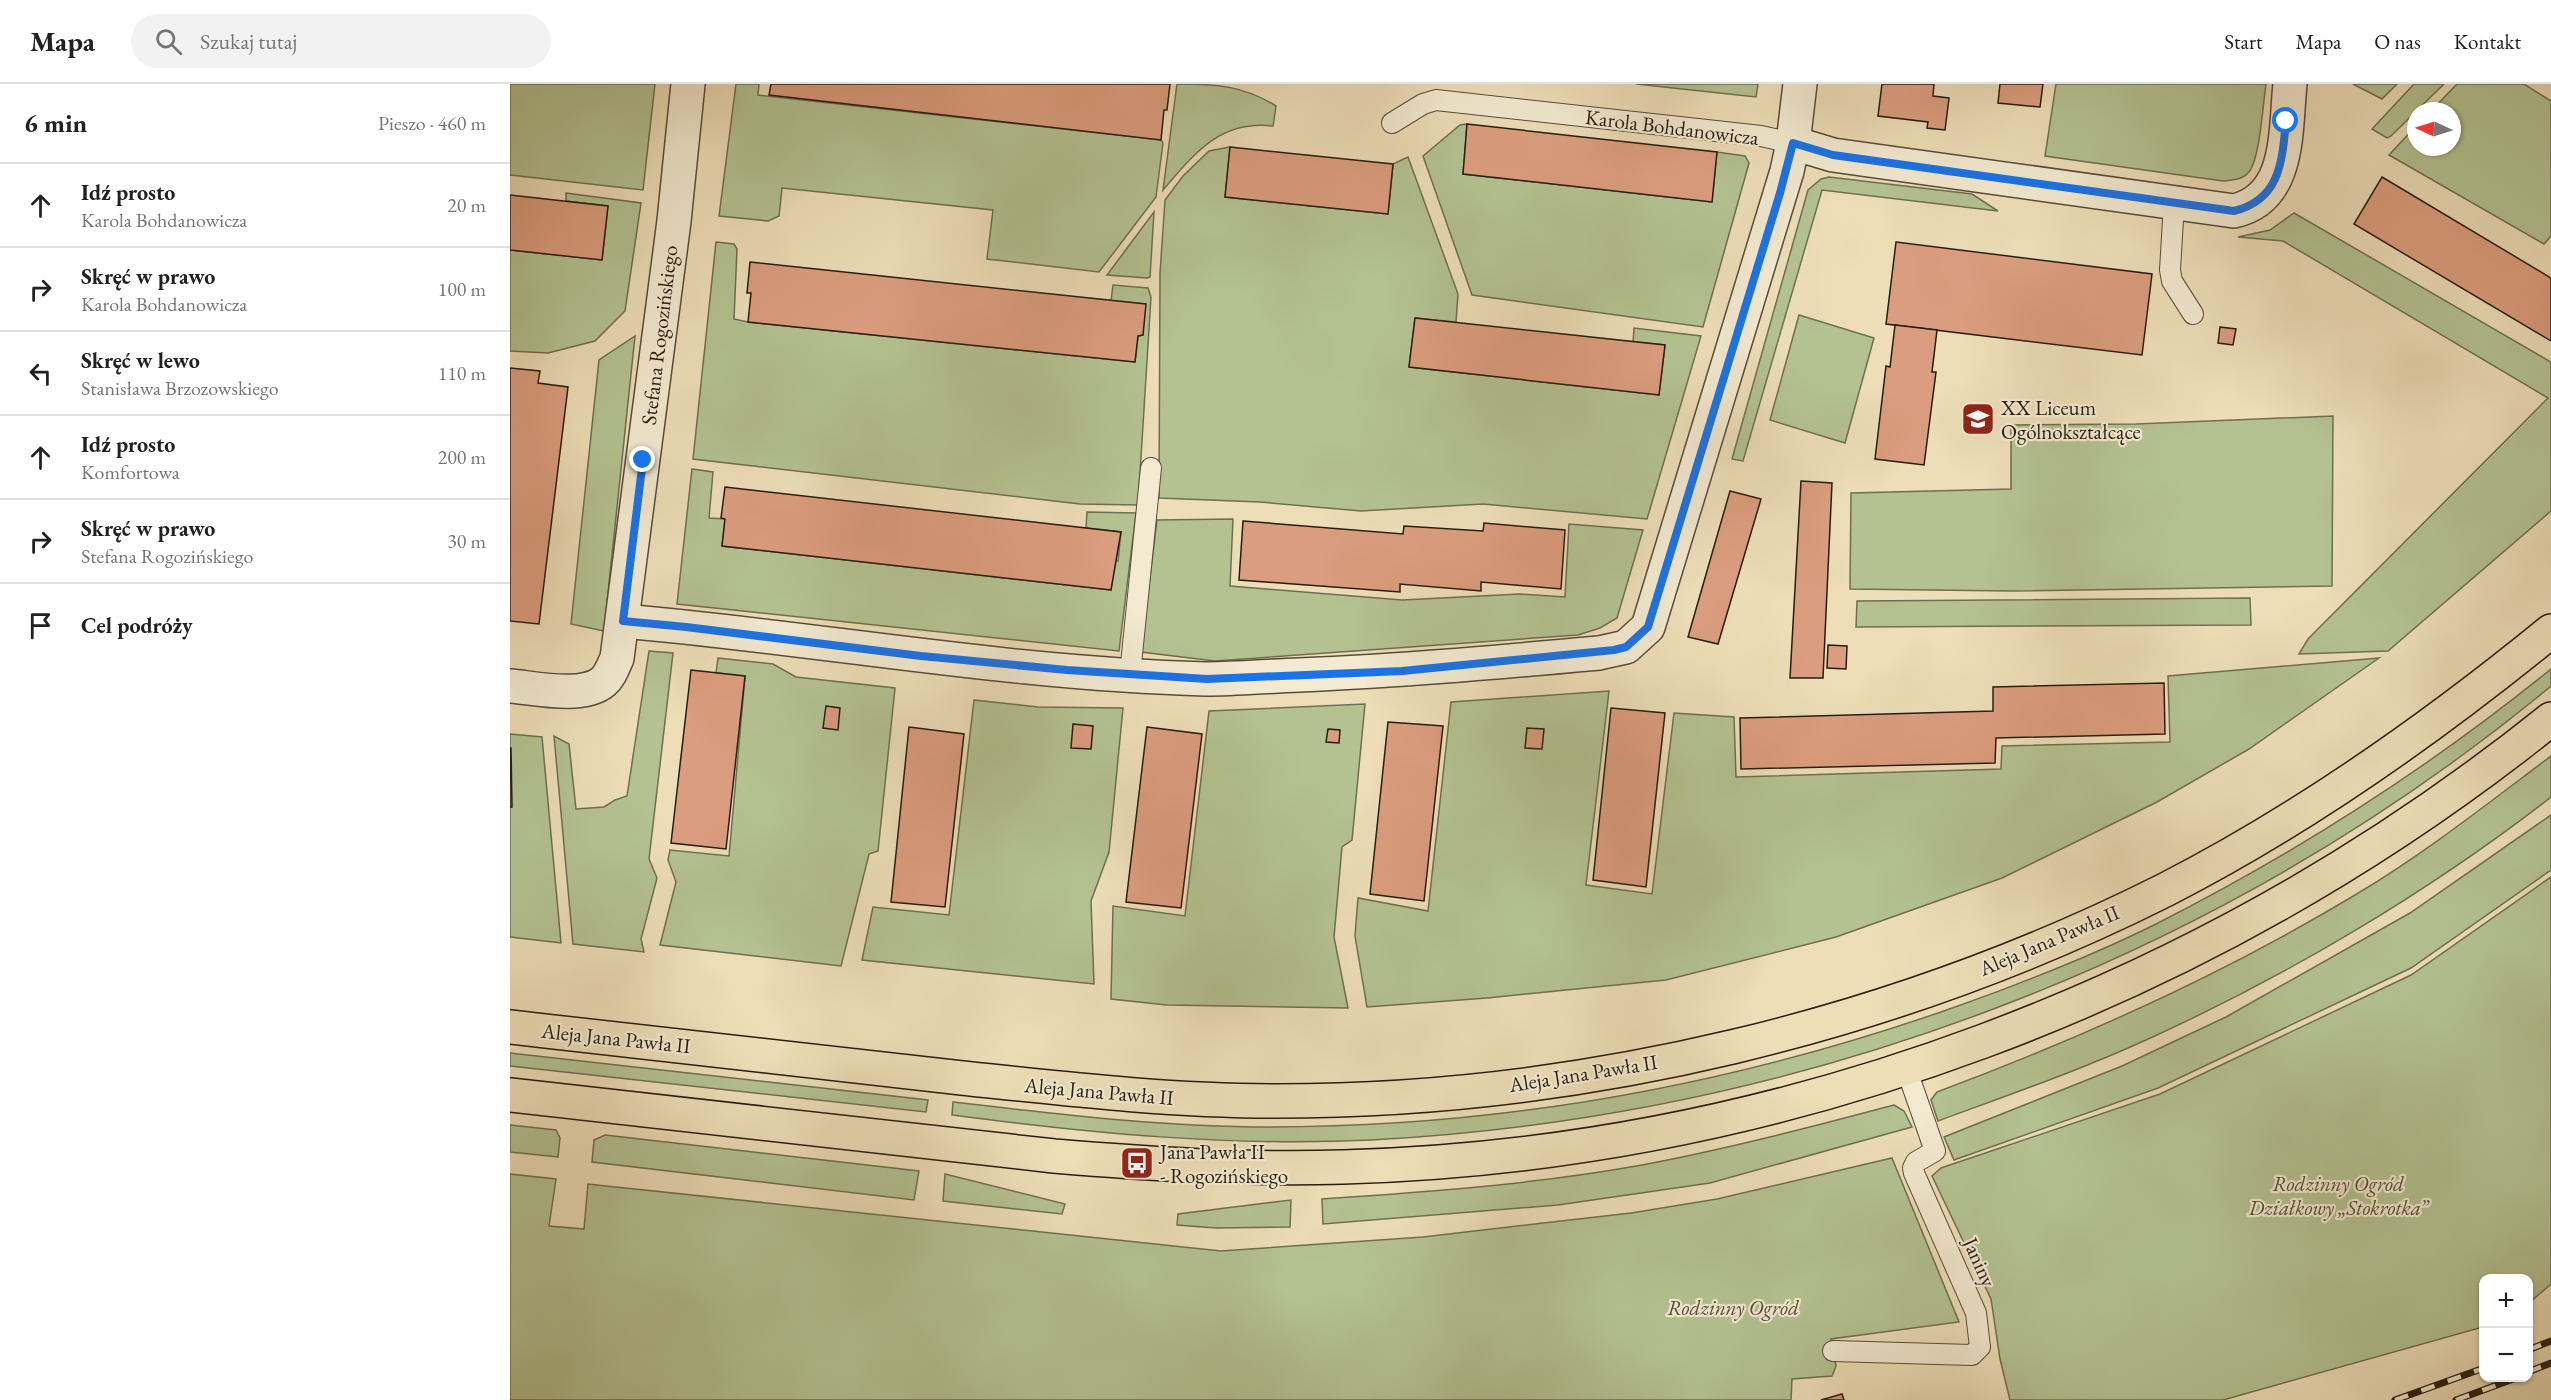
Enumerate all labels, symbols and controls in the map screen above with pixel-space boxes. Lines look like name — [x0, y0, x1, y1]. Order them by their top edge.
search box — [131, 14, 551, 68]
text: Mapa — [30, 23, 95, 59]
icon: search — [152, 25, 185, 58]
text: Szukaj tutaj — [200, 27, 297, 56]
text: Start — [2224, 28, 2263, 55]
text: Mapa — [2296, 28, 2341, 55]
text: O nas — [2374, 28, 2421, 55]
text: Kontakt — [2454, 28, 2521, 55]
north arrow — [2407, 102, 2461, 156]
street label: Karola Bohdanowicza — [1584, 103, 1761, 151]
text: 6 min — [24, 106, 87, 140]
route start — [2272, 107, 2298, 133]
text: Pieszo · 460 m — [378, 110, 486, 136]
text: Idź prosto — [81, 178, 175, 207]
icon: ahead — [24, 189, 57, 222]
text: 20 m — [447, 192, 486, 218]
text: Karola Bohdanowicza — [81, 207, 247, 233]
street label: Stefana Rogozińskiego — [635, 244, 683, 426]
text: Skręć w prawo — [81, 262, 215, 291]
icon: right — [24, 273, 57, 306]
text: 100 m — [438, 276, 486, 302]
text: Karola Bohdanowicza — [81, 291, 247, 317]
text: Skręć w lewo — [81, 346, 200, 375]
icon: left — [24, 357, 57, 390]
text: 110 m — [438, 360, 486, 386]
text: Stanisława Brzozowskiego — [81, 375, 279, 401]
place label: XX Liceum Ogólnokształcące — [2000, 394, 2141, 445]
school or university icon: XX Liceum Ogólnokształcące — [1960, 401, 1996, 437]
text: Idź prosto — [81, 430, 175, 459]
icon: ahead — [24, 441, 57, 474]
text: 200 m — [438, 444, 486, 470]
route end — [629, 446, 655, 472]
text: Komfortowa — [81, 459, 180, 485]
text: Skręć w prawo — [81, 514, 215, 543]
icon: right — [24, 525, 57, 558]
text: 30 m — [447, 528, 486, 554]
text: Stefana Rogozińskiego — [81, 543, 253, 569]
icon: arrive — [24, 609, 57, 642]
text: Cel podróży — [81, 611, 193, 640]
street label: Aleja Jana Pawła II — [1974, 898, 2123, 982]
street label: Aleja Jana Pawła II — [539, 1017, 692, 1059]
street label: Aleja Jana Pawła II — [1506, 1048, 1659, 1098]
street label: Aleja Jana Pawła II — [1022, 1071, 1175, 1111]
place label: Jana Pawła II - Rogozińskiego — [1158, 1138, 1288, 1189]
bus stop icon: Jana Pawła II - Rogozińskiego — [1119, 1145, 1155, 1181]
park label: Rodzinny Ogród Działkowy „Stokrotka” — [2247, 1170, 2430, 1221]
street label: Janiny — [1956, 1231, 2003, 1292]
map controls — [2479, 1274, 2533, 1382]
button: + — [2479, 1274, 2533, 1328]
park label: Rodzinny Ogród — [1667, 1294, 1799, 1321]
button: − — [2479, 1328, 2533, 1382]

